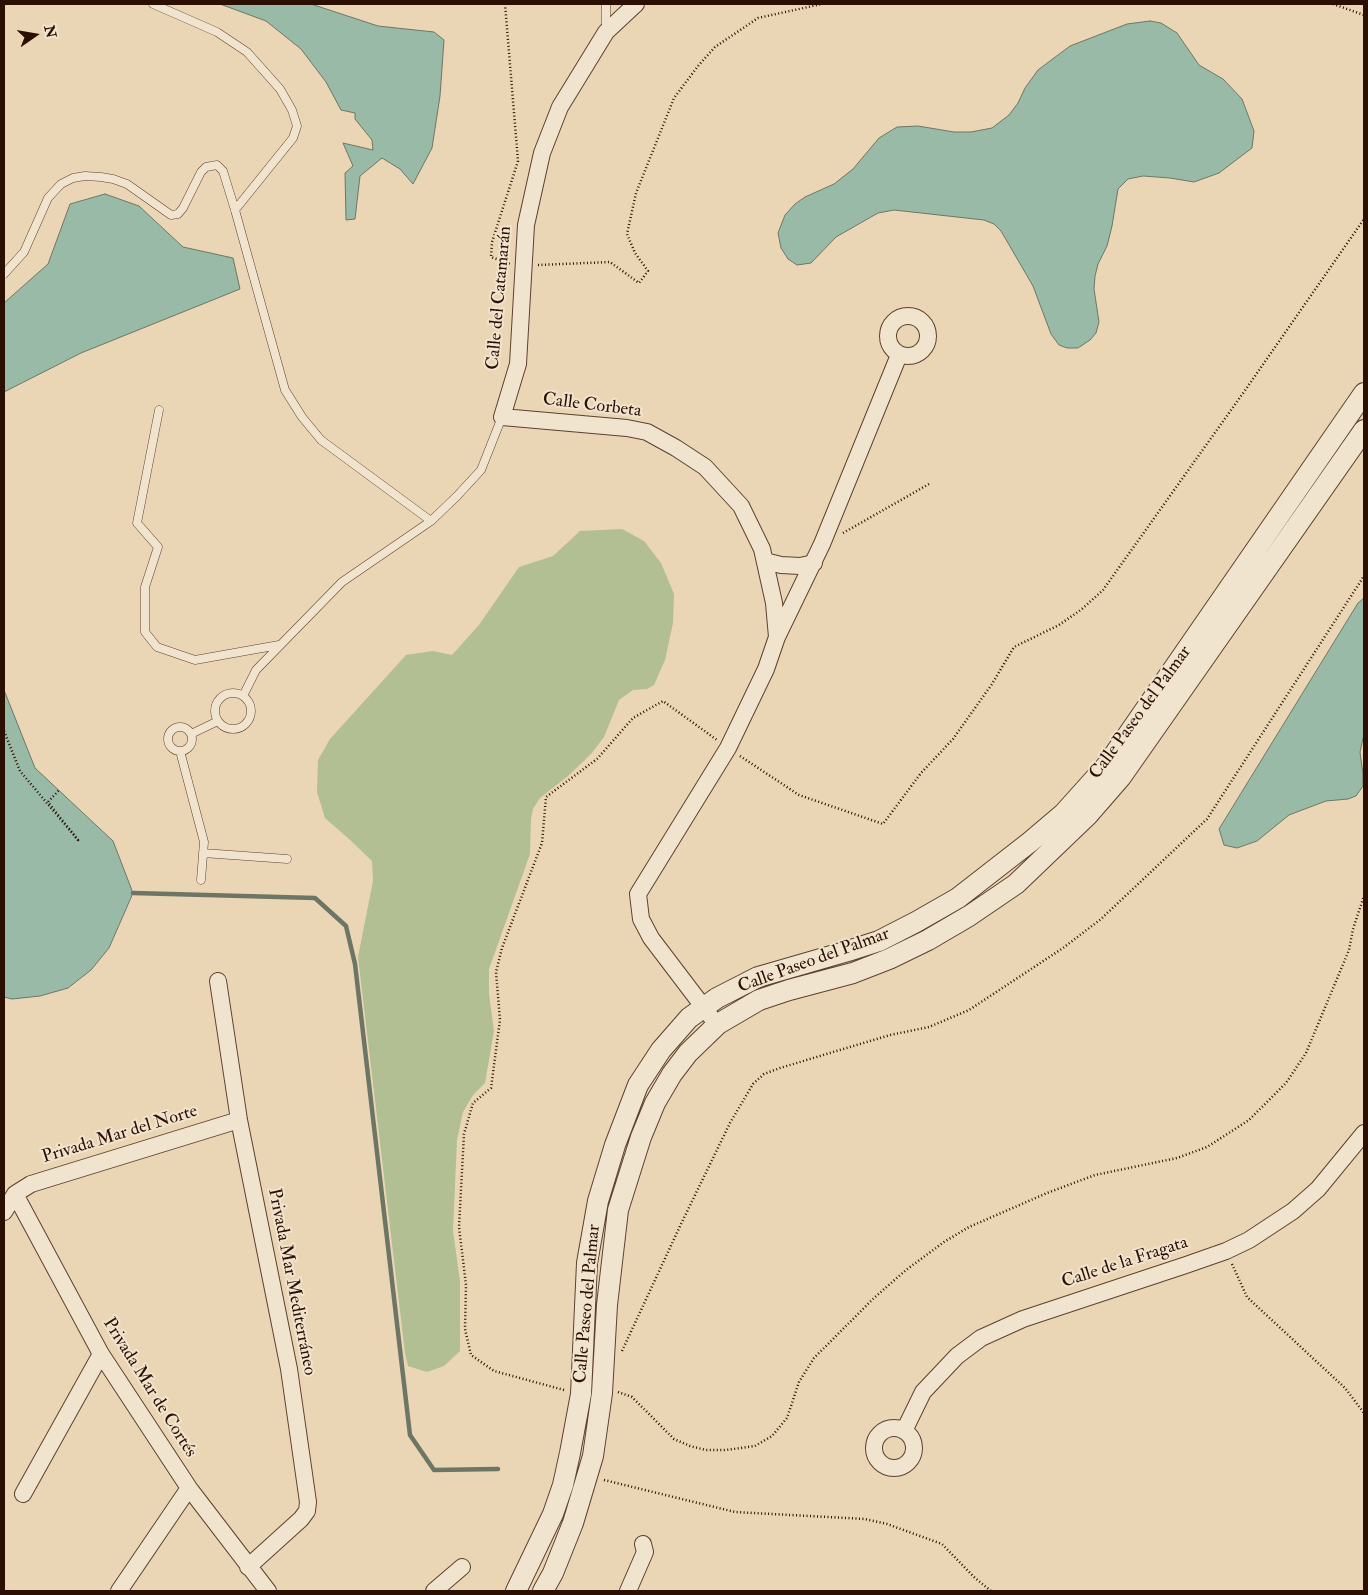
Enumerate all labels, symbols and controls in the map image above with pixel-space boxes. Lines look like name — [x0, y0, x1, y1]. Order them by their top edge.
north arrow — [10, 10, 60, 60]
text: N — [40, 23, 60, 40]
street label: Calle del Catamarán — [483, 225, 517, 371]
street label: Calle Corbeta — [541, 389, 643, 423]
street label: Calle Paseo del Palmar — [1085, 642, 1197, 784]
street label: Calle Paseo del Palmar — [735, 924, 893, 998]
street label: Privada Mar del Norte — [40, 1101, 200, 1169]
street label: Privada Mar Mediterráneo — [262, 1187, 320, 1377]
street label: Calle Paseo del Palmar — [570, 1224, 606, 1384]
street label: Calle de la Fragata — [1059, 1232, 1191, 1294]
street label: Privada Mar de Cortés — [97, 1314, 201, 1462]

